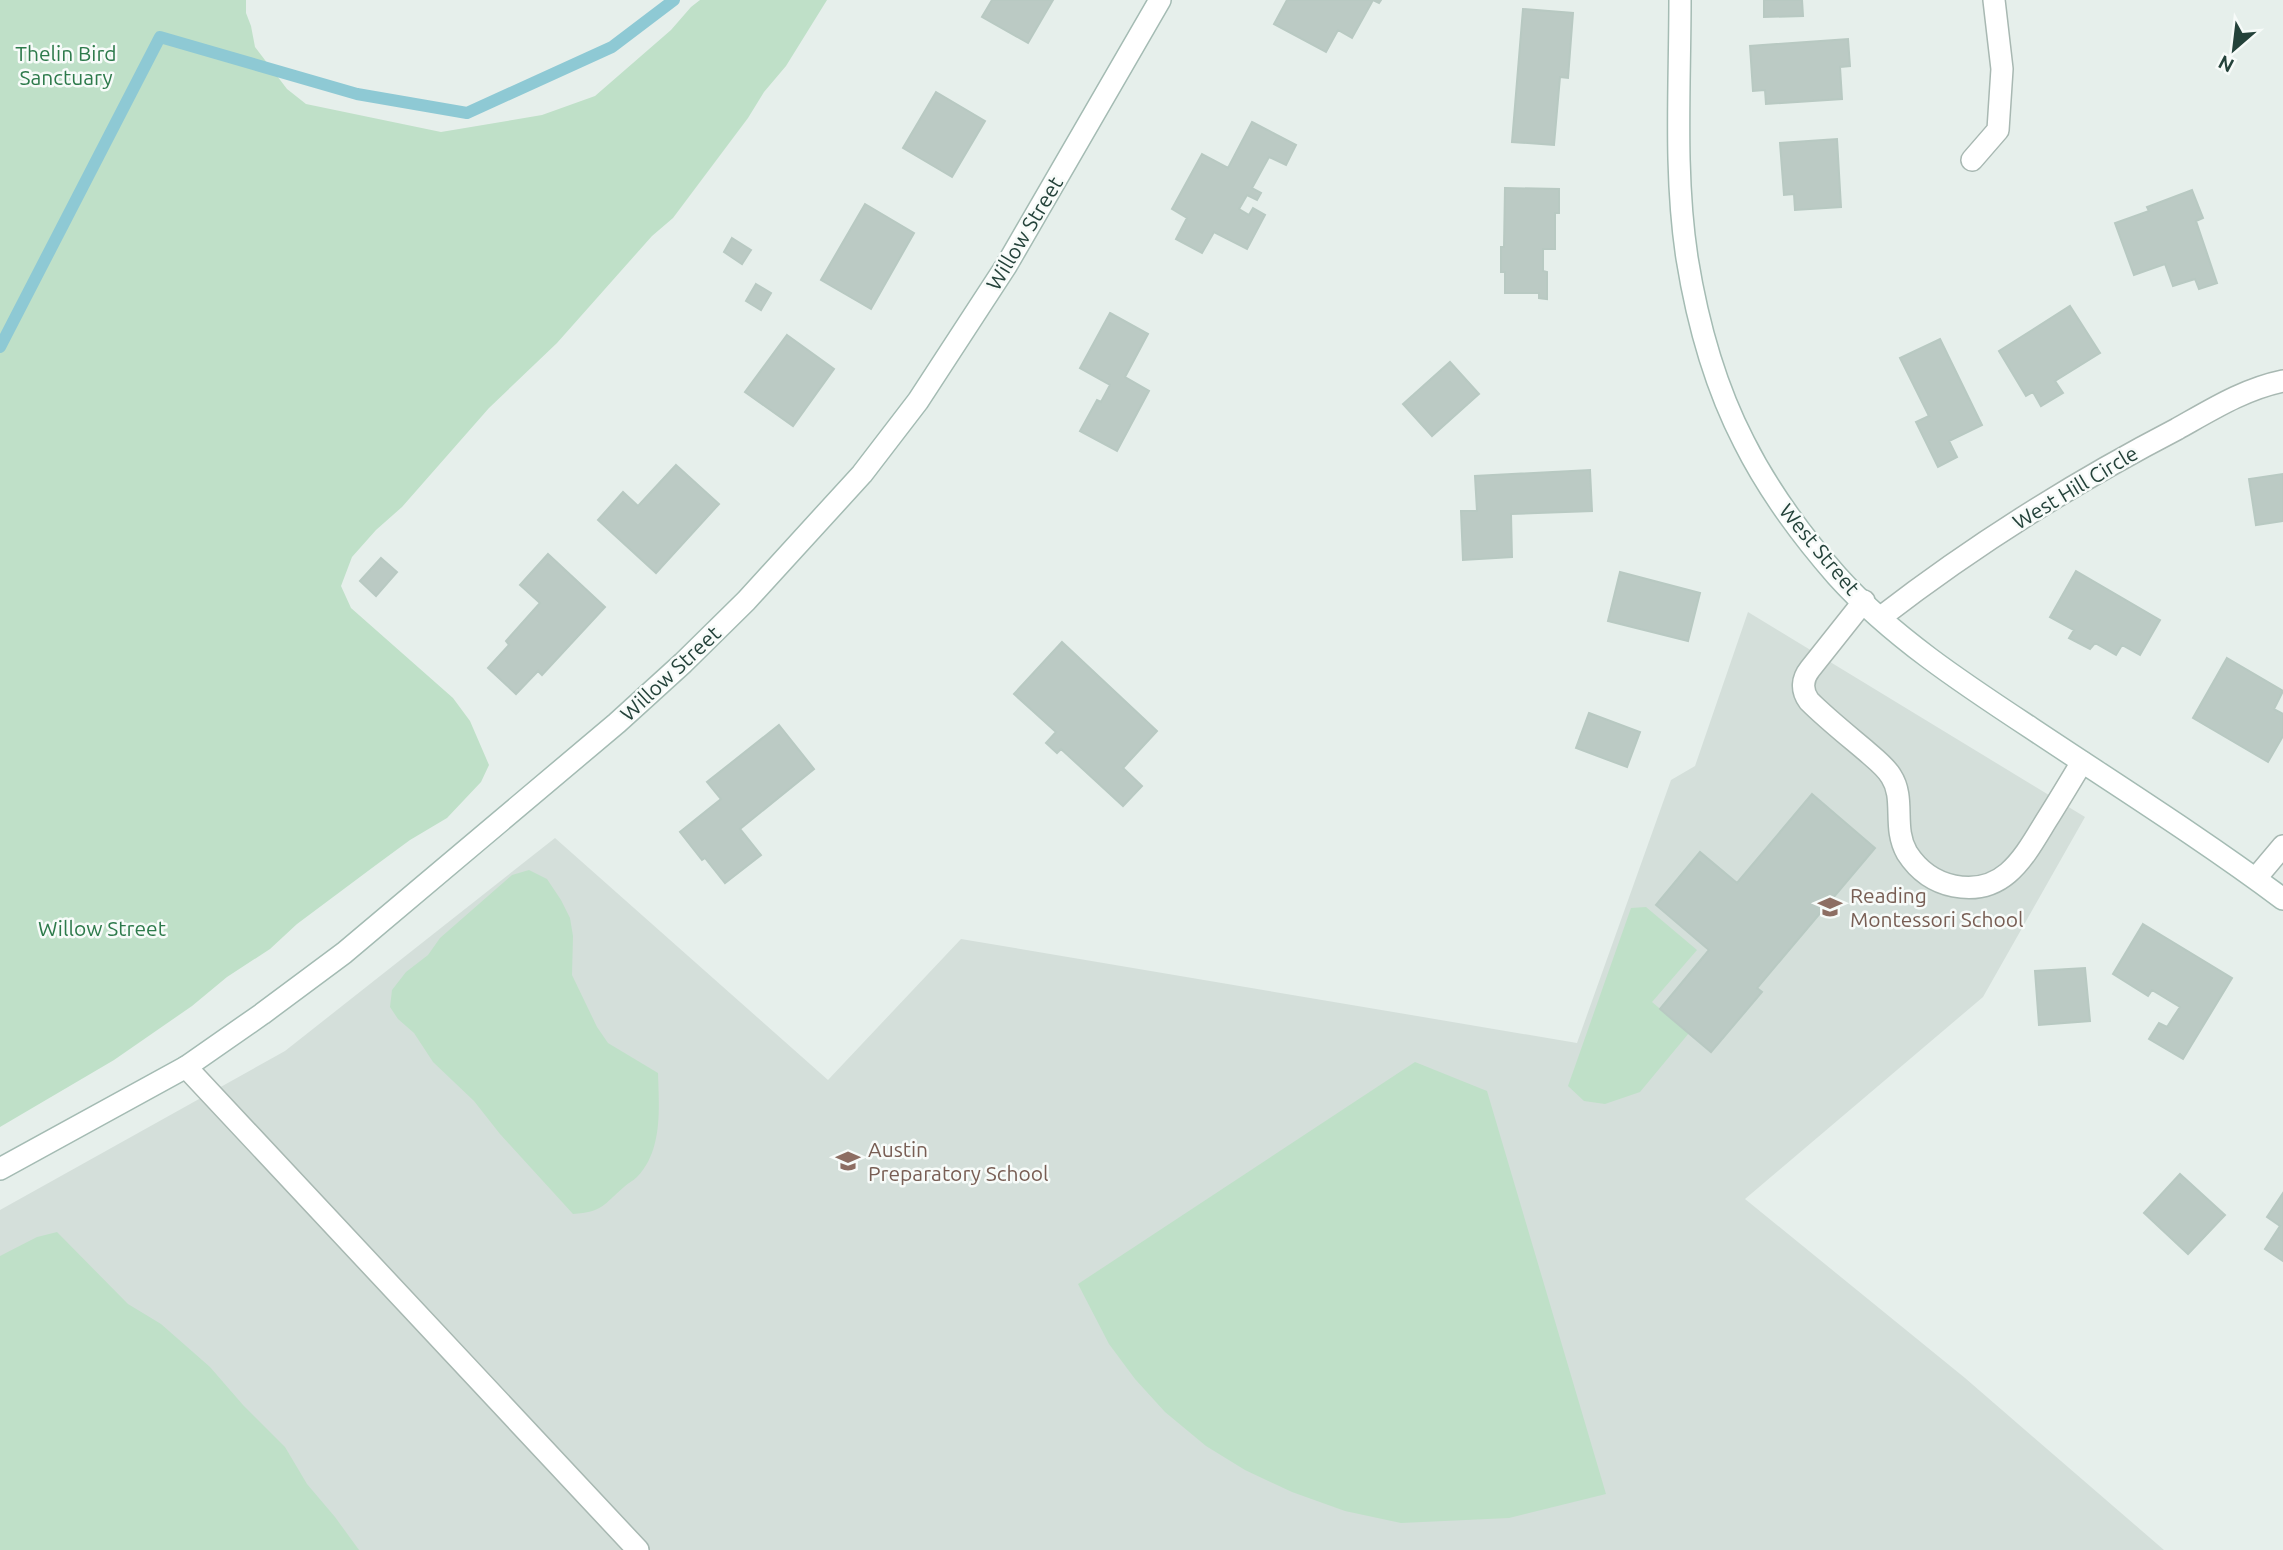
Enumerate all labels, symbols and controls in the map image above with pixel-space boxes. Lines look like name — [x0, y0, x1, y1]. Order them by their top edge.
north arrow — [2199, 14, 2269, 84]
park label: Thelin Bird Sanctuary — [15, 41, 117, 89]
text: N — [2215, 51, 2237, 77]
street label: Willow Street — [981, 172, 1067, 294]
street label: West Hill Circle — [2008, 440, 2142, 534]
street label: West Street — [1775, 499, 1865, 599]
street label: Willow Street — [615, 621, 725, 725]
place label: Reading Montessori School — [1850, 883, 2024, 931]
school or university icon: Reading Montessori School — [1816, 893, 1844, 921]
park label: Willow Street — [38, 916, 166, 940]
place label: Austin Preparatory School — [868, 1137, 1049, 1185]
school or university icon: Austin Preparatory School — [834, 1147, 862, 1175]

